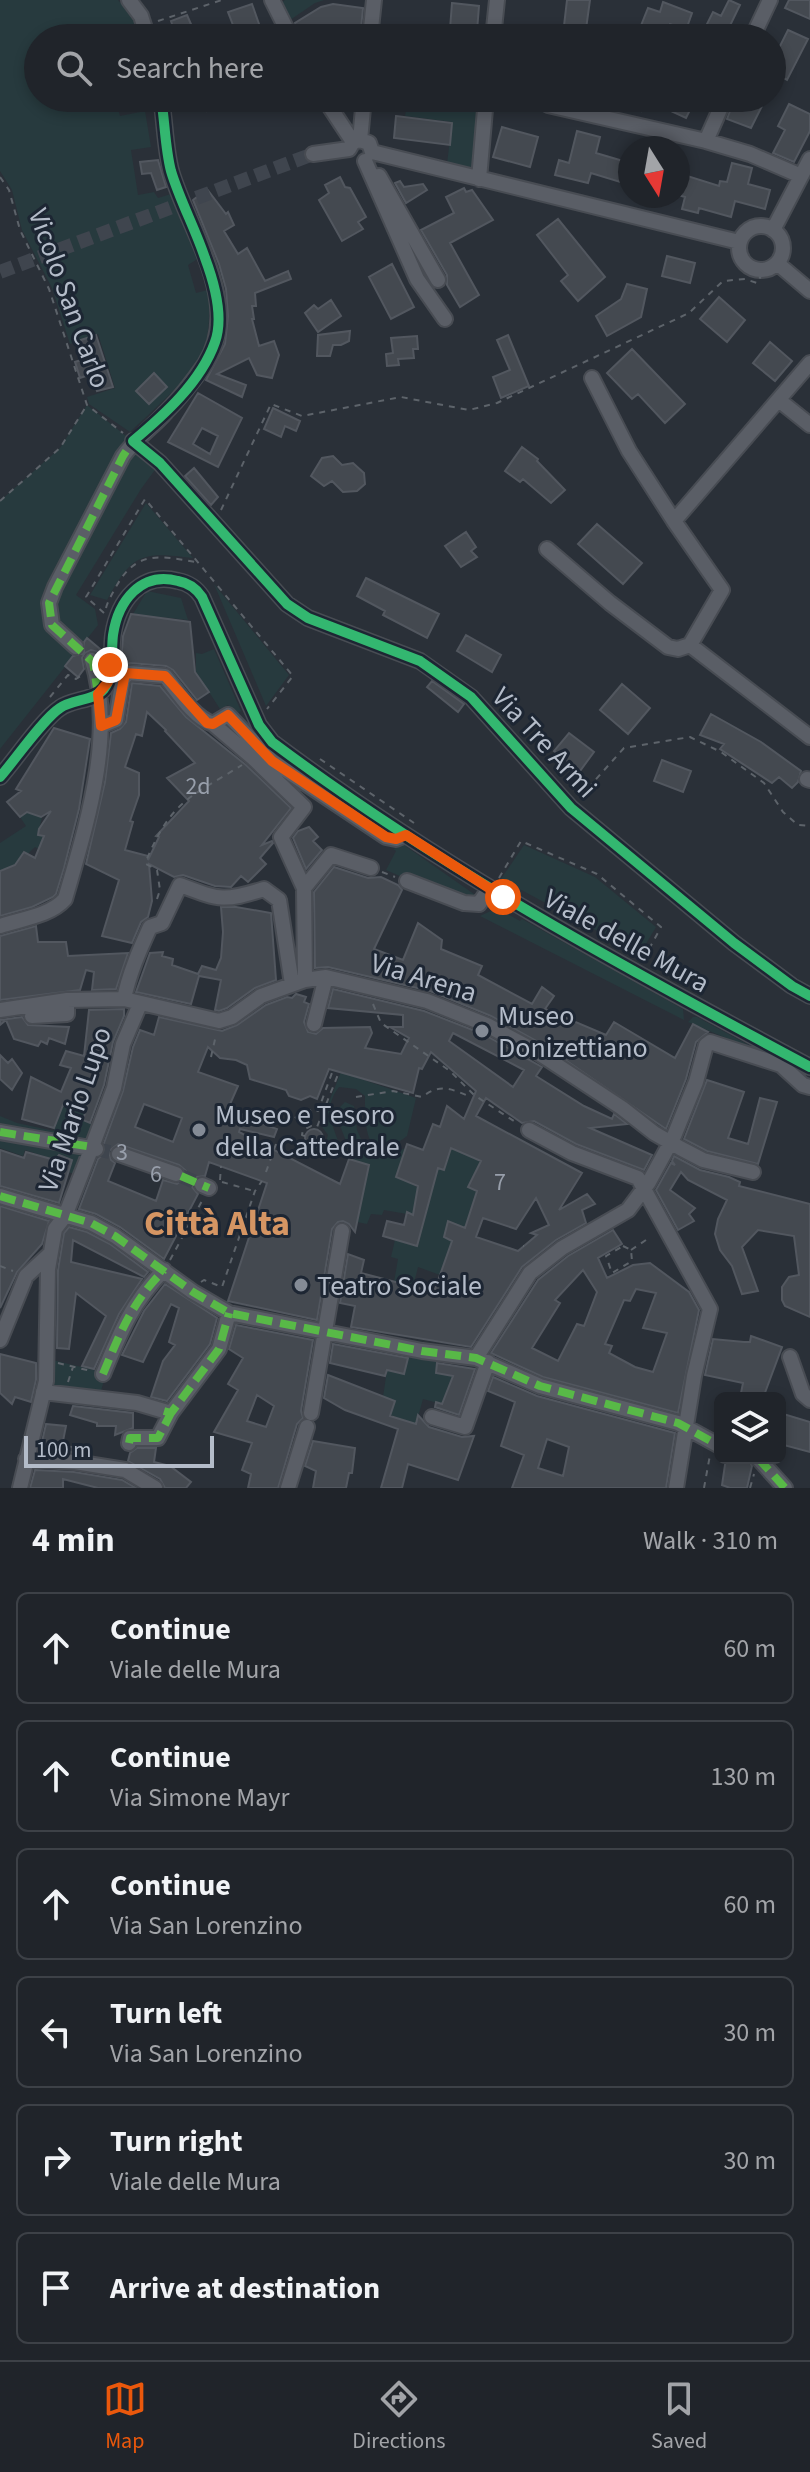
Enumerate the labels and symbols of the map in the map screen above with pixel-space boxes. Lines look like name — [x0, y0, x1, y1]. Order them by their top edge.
north arrow — [618, 136, 690, 208]
street label: Vicolo San Carlo — [18, 203, 120, 394]
route end — [92, 647, 128, 683]
street label: Via Tre Armi — [482, 678, 606, 807]
house number: 2d — [185, 769, 211, 804]
route start — [485, 879, 521, 915]
street label: Viale delle Mura — [536, 879, 717, 1003]
street label: Via Arena — [366, 943, 482, 1013]
place label: Museo Donizettiano — [498, 996, 648, 1068]
street label: Via Mario Lupo — [28, 1021, 122, 1197]
marker: Museo Donizettiano — [473, 1022, 491, 1040]
place label: Museo e Tesoro della Cattedrale — [215, 1095, 400, 1167]
marker: Museo e Tesoro della Cattedrale — [190, 1121, 208, 1139]
house number: 3 — [116, 1135, 128, 1170]
house number: 6 — [150, 1157, 162, 1192]
house number: 7 — [494, 1165, 506, 1200]
district label: Città Alta — [144, 1198, 290, 1249]
place label: Teatro Sociale — [317, 1266, 482, 1306]
marker: Teatro Sociale — [292, 1276, 310, 1294]
scale bar — [24, 1432, 214, 1468]

